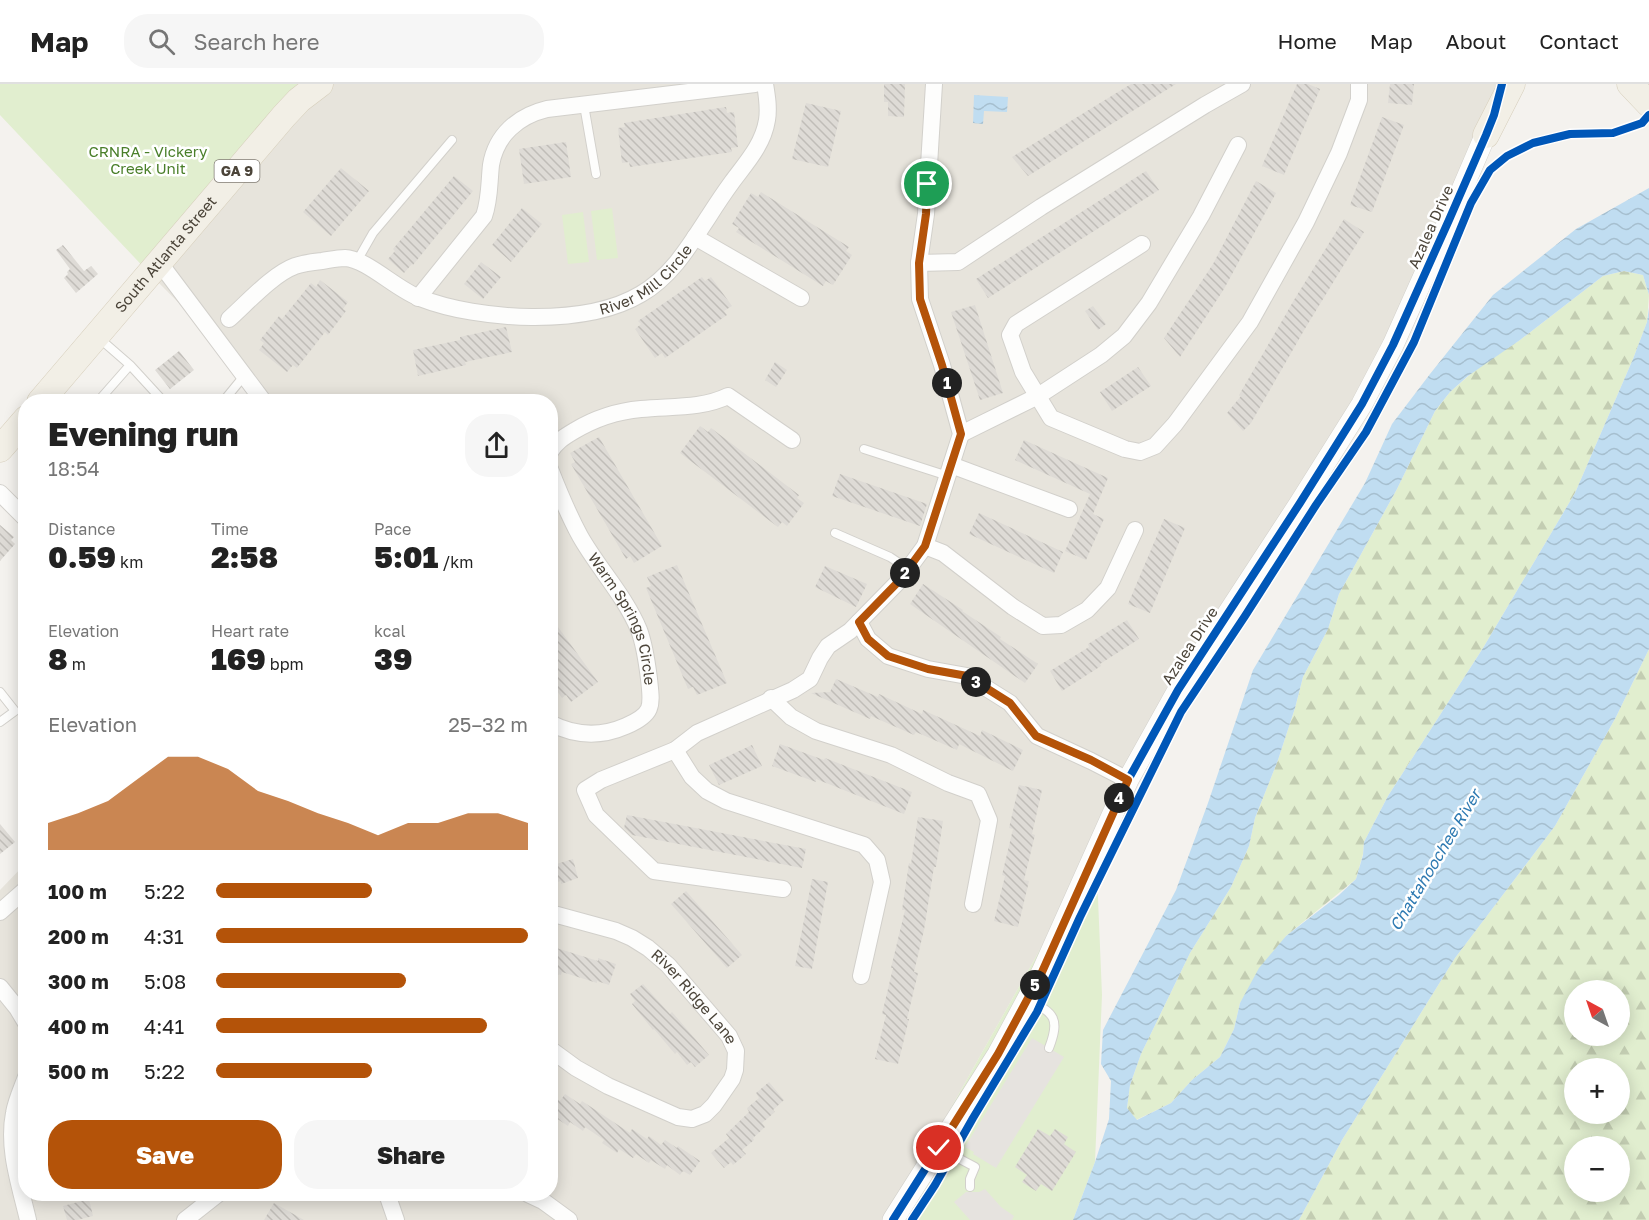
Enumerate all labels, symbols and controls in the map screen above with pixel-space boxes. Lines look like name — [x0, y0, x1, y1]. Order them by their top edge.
search box — [124, 14, 544, 68]
text: Map — [30, 25, 88, 58]
icon: search — [145, 25, 178, 58]
text: Search here — [193, 28, 319, 55]
text: Home — [1277, 28, 1337, 54]
text: Map — [1370, 28, 1413, 54]
text: About — [1446, 28, 1506, 54]
text: Contact — [1539, 28, 1619, 54]
park label: CRNRA - Vickery Creek Unit — [88, 142, 208, 177]
pin — [901, 158, 952, 209]
road number: GA 9 — [214, 160, 260, 182]
icon: arrive — [910, 167, 943, 200]
street label: Azalea Drive — [1404, 182, 1457, 271]
street label: South Atlanta Street — [111, 192, 220, 316]
street label: River Mill Circle — [597, 240, 696, 318]
pin: 1 — [932, 368, 962, 398]
text: 1 — [943, 373, 951, 393]
text: Evening run — [48, 414, 239, 453]
button: share — [465, 414, 528, 477]
text: 18:54 — [48, 456, 100, 480]
text: Distance — [48, 519, 115, 539]
text: Time — [211, 519, 249, 539]
text: Pace — [374, 519, 411, 539]
text: 0.59 — [48, 539, 116, 575]
text: 2:58 — [211, 539, 278, 575]
text: 5:01 — [374, 539, 438, 575]
street label: Warm Springs Circle — [585, 549, 660, 686]
text: km — [116, 552, 143, 572]
text: /km — [438, 552, 473, 572]
pin: 2 — [890, 558, 920, 588]
text: 2 — [900, 563, 910, 583]
street label: Azalea Drive — [1157, 603, 1221, 688]
text: Elevation — [48, 621, 119, 641]
text: Heart rate — [211, 621, 289, 641]
text: kcal — [374, 621, 406, 641]
text: 8 — [48, 641, 68, 677]
text: 169 — [211, 641, 266, 677]
text: 39 — [374, 641, 412, 677]
text: m — [68, 654, 86, 674]
text: bpm — [266, 654, 304, 674]
pin: 3 — [961, 667, 991, 697]
text: 3 — [971, 672, 981, 692]
text: Elevation — [48, 712, 137, 736]
text: 25–32 m — [448, 712, 528, 736]
pin: 4 — [1104, 783, 1134, 813]
water label: Chattahoochee River — [1385, 784, 1486, 934]
text: 4 — [1114, 788, 1124, 808]
text: 100 m — [48, 879, 107, 903]
text: 5:22 — [144, 879, 185, 903]
text: 200 m — [48, 924, 109, 948]
text: 4:31 — [144, 924, 184, 948]
street label: River Ridge Lane — [648, 945, 742, 1047]
text: 300 m — [48, 969, 109, 993]
text: 5:08 — [144, 969, 186, 993]
pin: 5 — [1020, 970, 1050, 1000]
text: 5 — [1030, 975, 1040, 995]
north arrow — [1564, 980, 1630, 1046]
map controls — [1564, 980, 1630, 1202]
text: 400 m — [48, 1014, 109, 1038]
text: 4:41 — [144, 1014, 184, 1038]
button: + — [1564, 1058, 1630, 1124]
text: 500 m — [48, 1059, 109, 1083]
text: 5:22 — [144, 1059, 185, 1083]
button: Save — [48, 1120, 282, 1189]
button: Share — [294, 1120, 528, 1189]
pin — [913, 1122, 964, 1173]
icon: check — [922, 1131, 955, 1164]
button: − — [1564, 1136, 1630, 1202]

